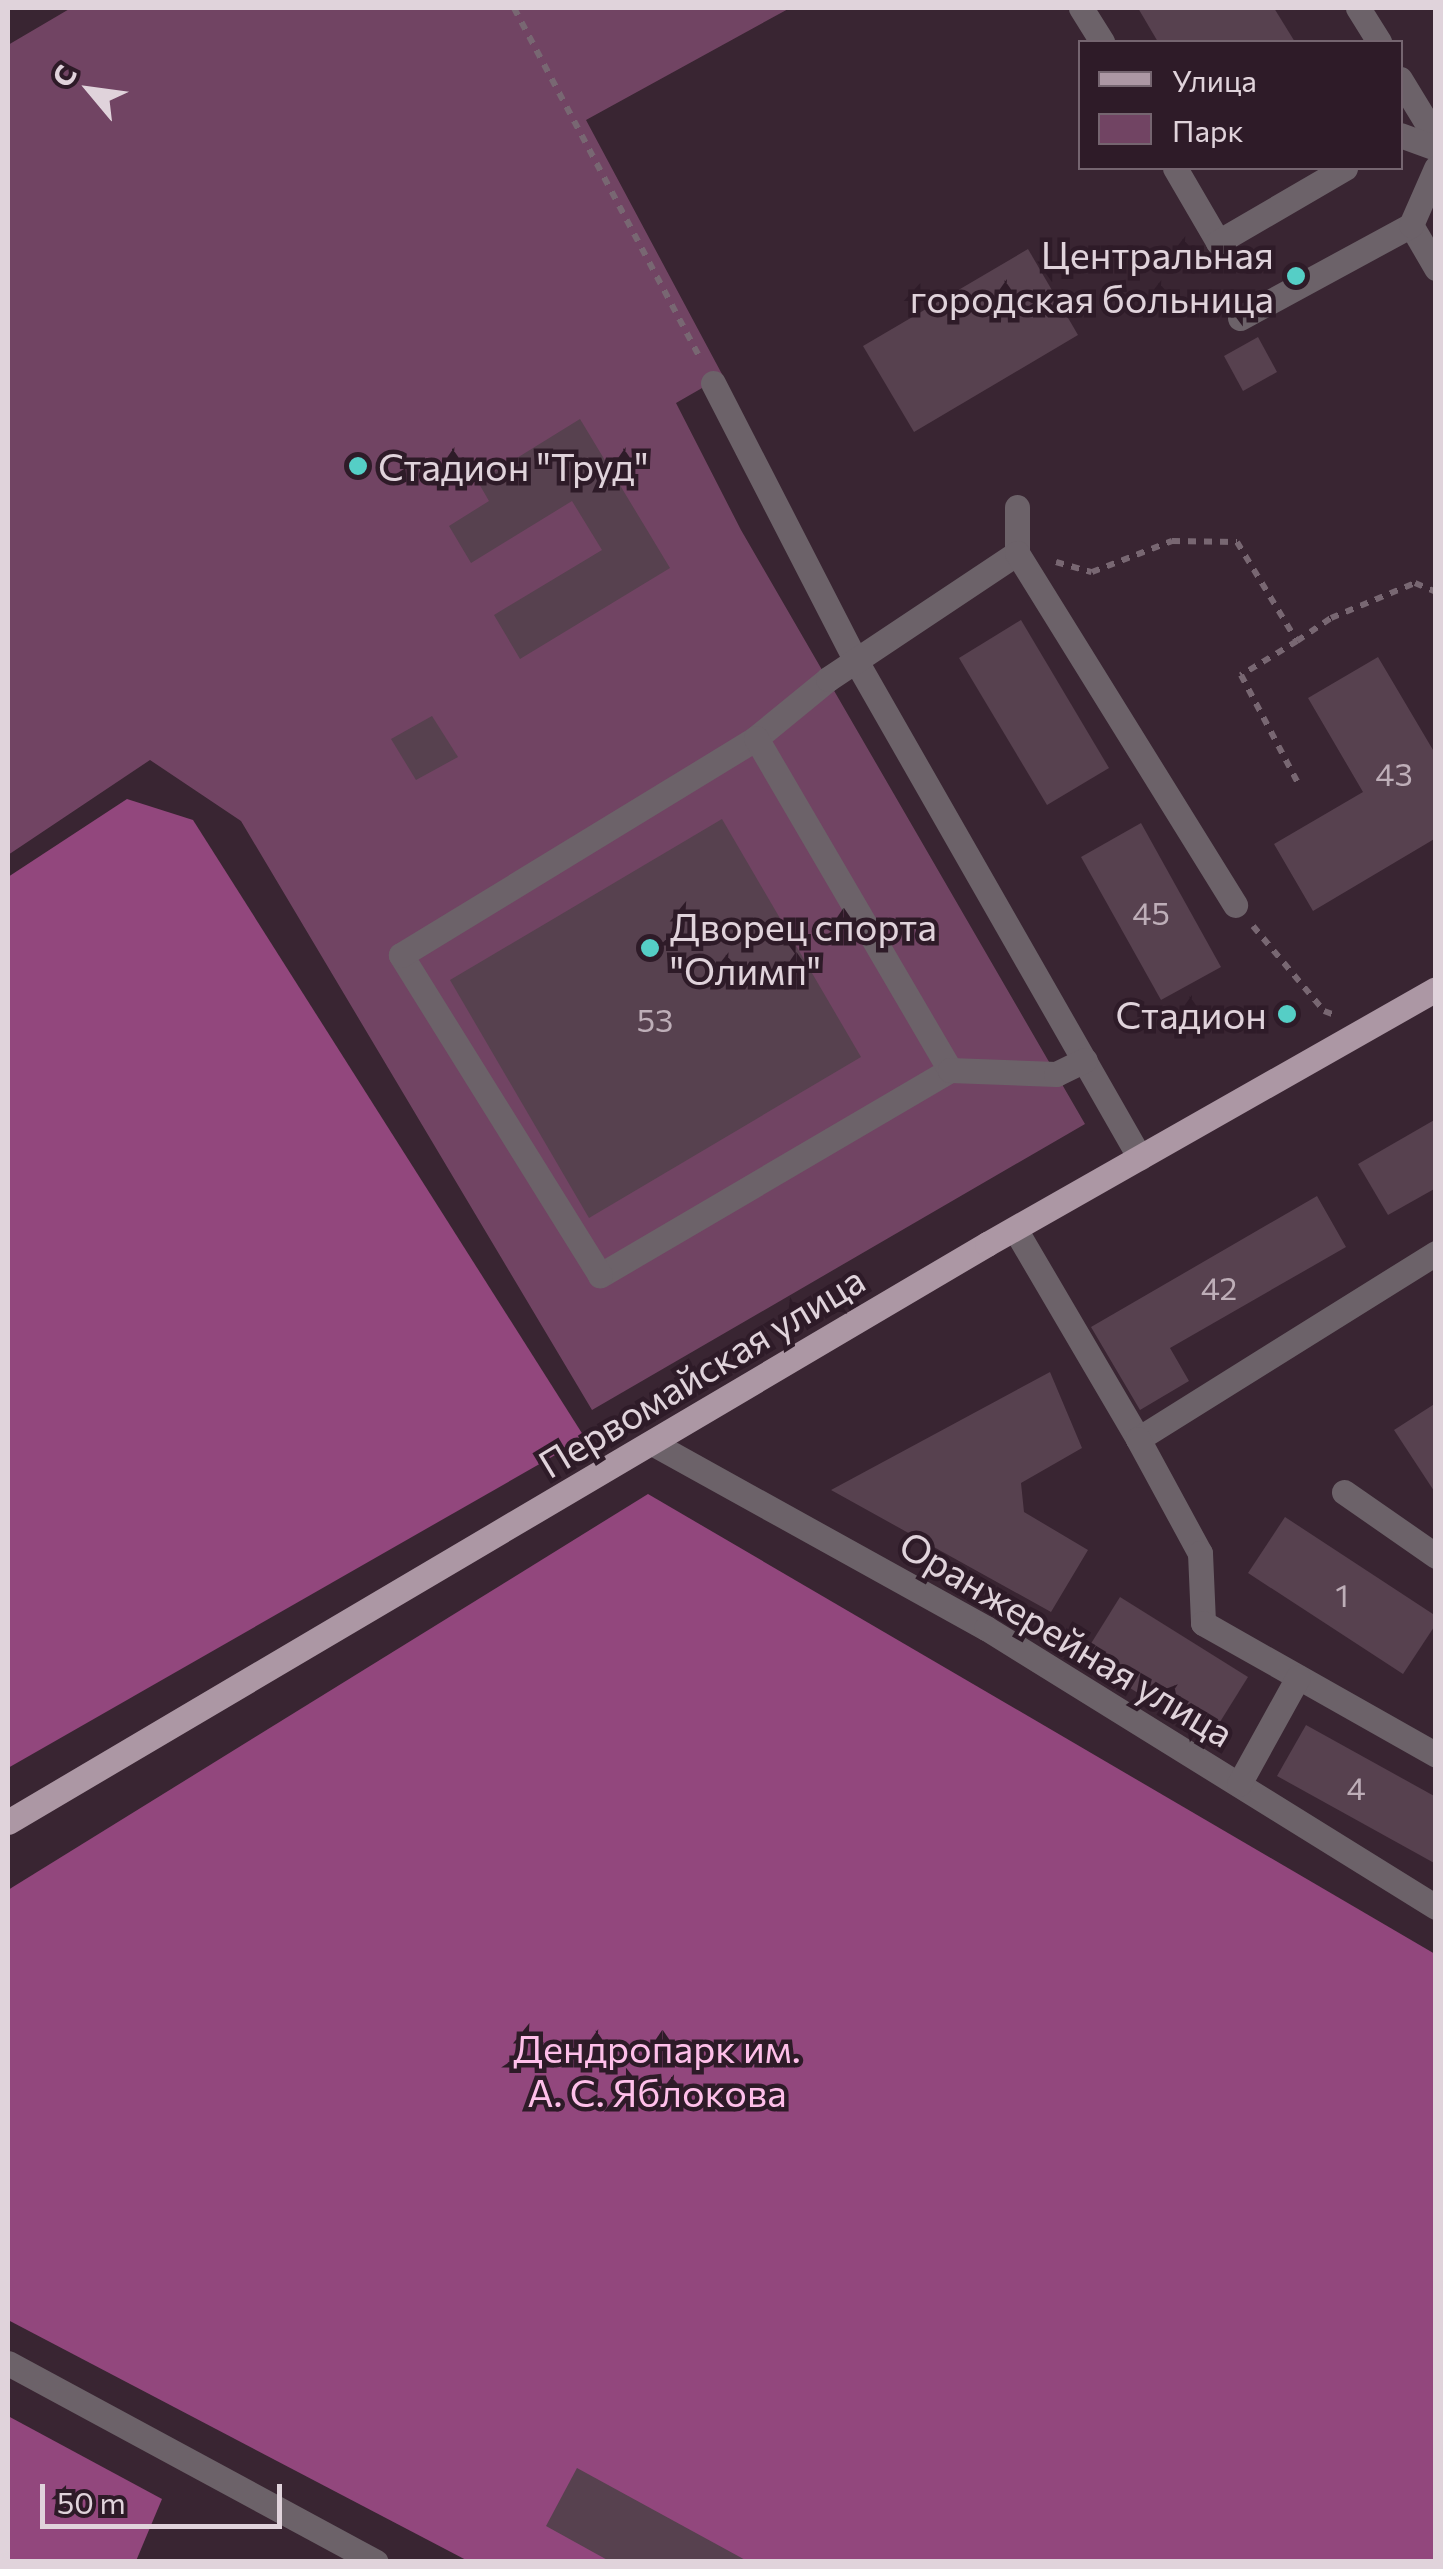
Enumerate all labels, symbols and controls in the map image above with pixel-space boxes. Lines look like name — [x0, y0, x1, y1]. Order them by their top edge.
north arrow — [40, 40, 140, 140]
legend — [1078, 40, 1403, 170]
text: С — [44, 59, 83, 92]
text: Улица — [1172, 61, 1257, 98]
text: Парк — [1172, 111, 1244, 148]
place label: Центральная городская больница — [910, 231, 1274, 320]
marker: Центральная городская больница — [1283, 263, 1309, 289]
place label: Стадион "Труд" — [378, 443, 649, 489]
marker: Стадион "Труд" — [347, 455, 369, 477]
house number: 43 — [1375, 754, 1413, 792]
house number: 45 — [1132, 893, 1170, 931]
place label: Дворец спорта "Олимп" — [670, 903, 937, 992]
marker: Дворец спорта "Олимп" — [639, 937, 661, 959]
place label: Стадион — [1116, 991, 1267, 1037]
house number: 53 — [637, 1000, 673, 1038]
marker: Стадион — [1276, 1003, 1298, 1025]
street label: Первомайская улица — [530, 1256, 872, 1486]
house number: 42 — [1201, 1268, 1237, 1306]
street label: Оранжерейная улица — [892, 1520, 1242, 1756]
house number: 1 — [1335, 1575, 1349, 1613]
house number: 4 — [1346, 1768, 1366, 1806]
park label: Дендропарк им. А. С. Яблокова — [513, 2025, 801, 2114]
scale bar — [45, 2464, 288, 2526]
text: 50 m — [57, 2483, 126, 2520]

